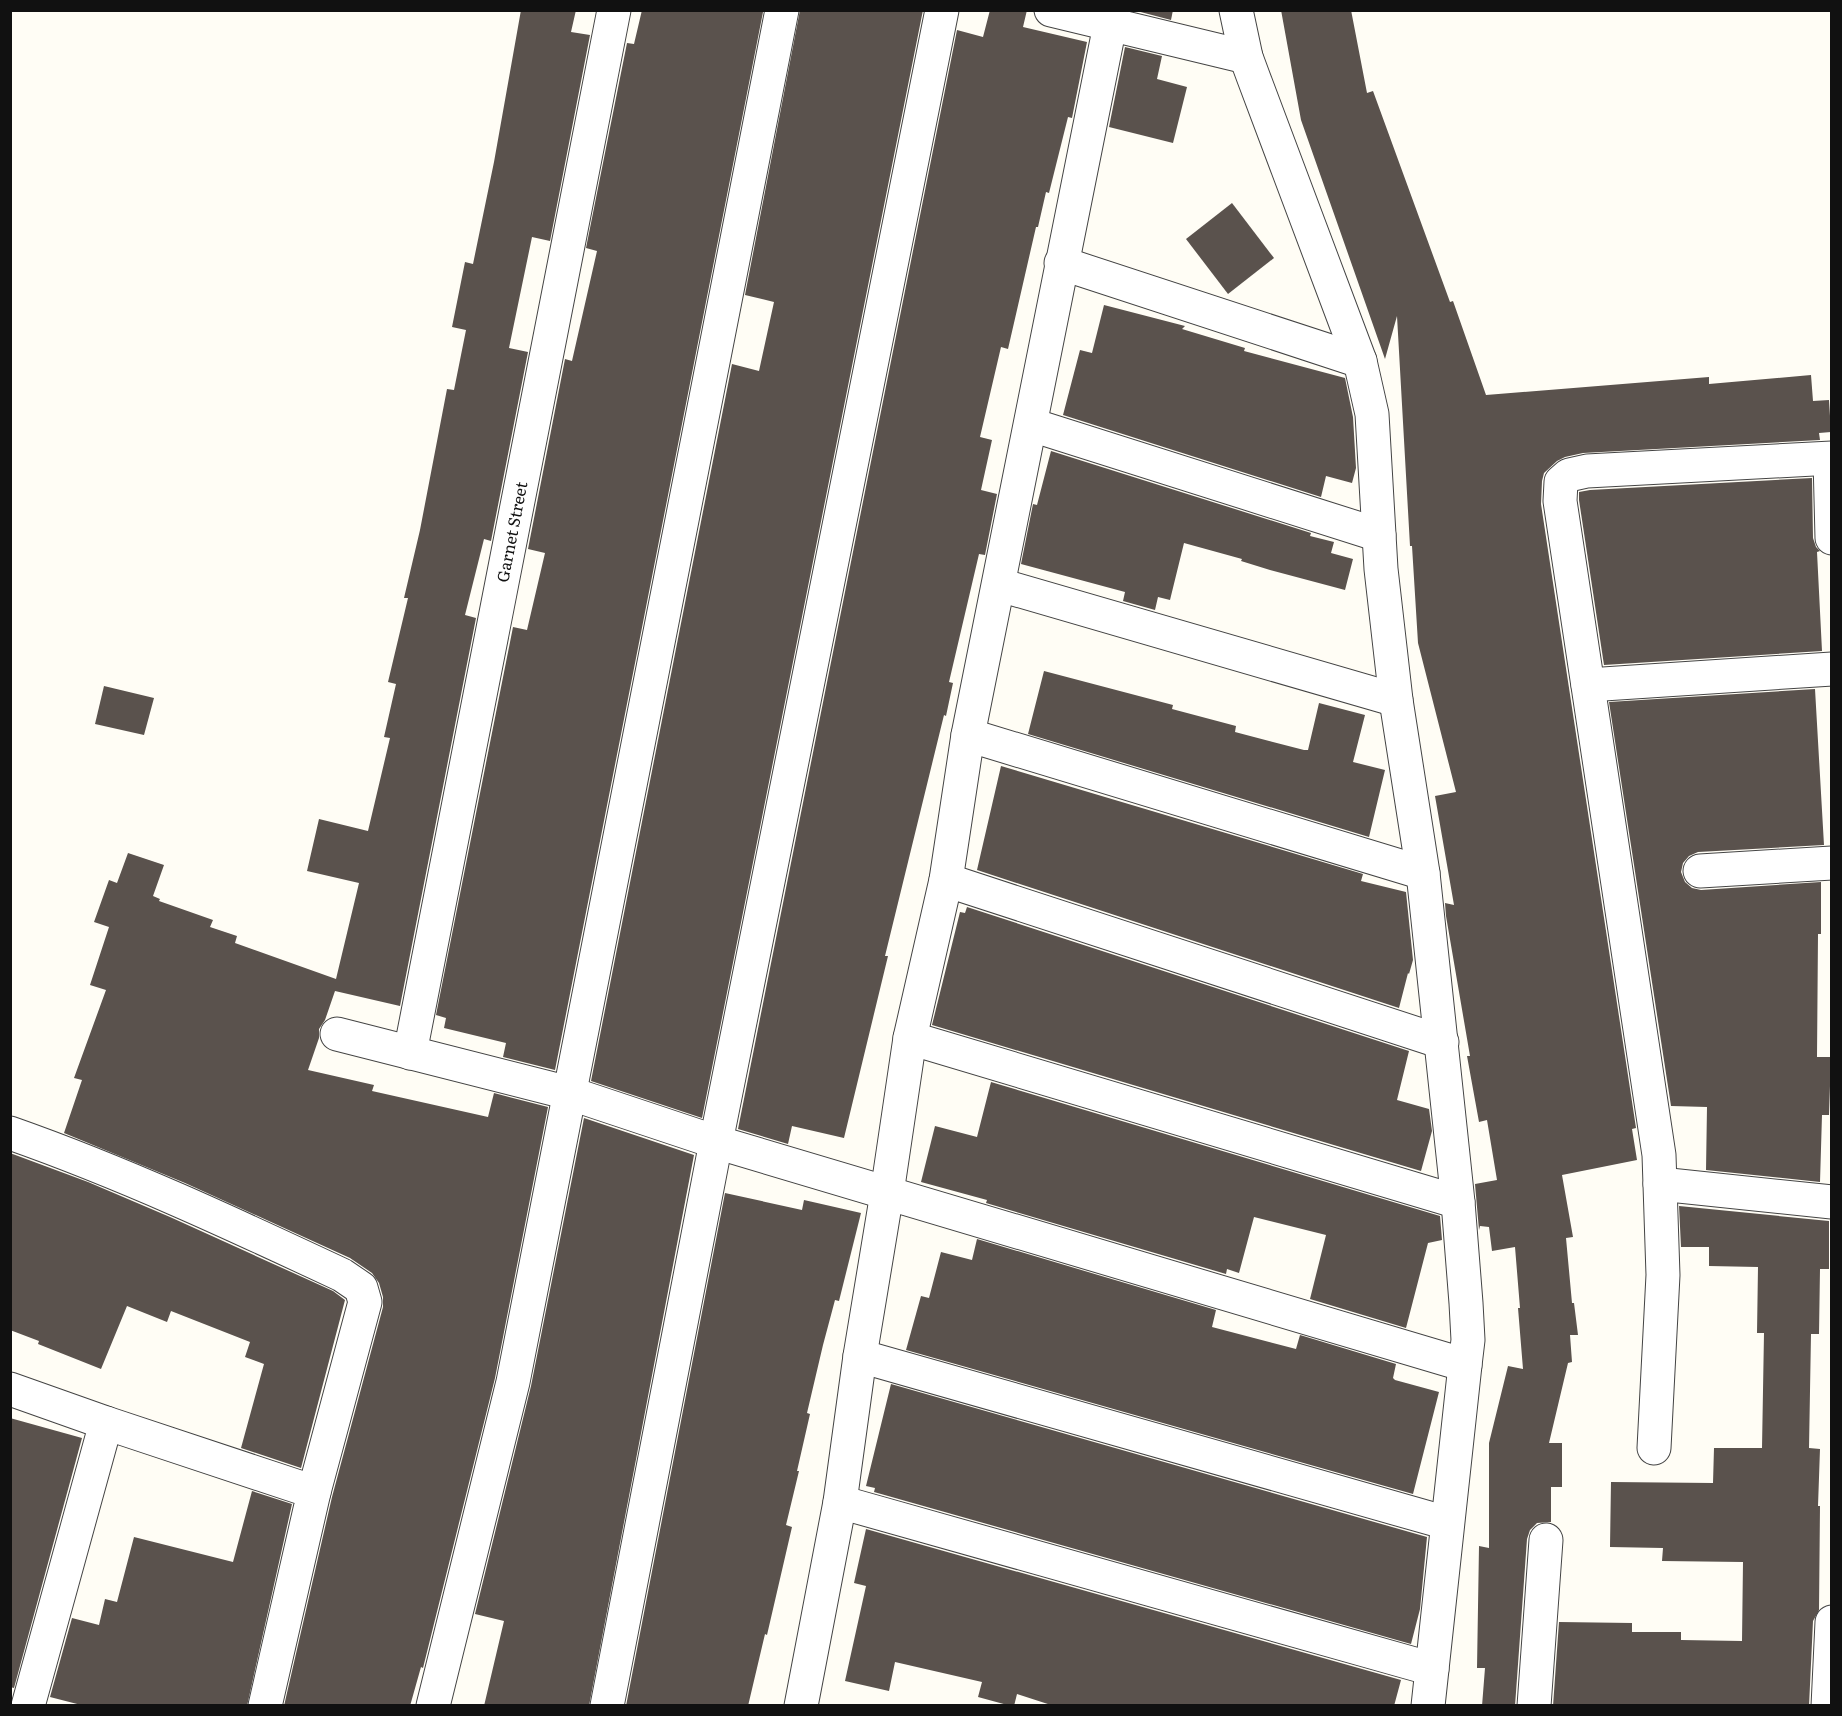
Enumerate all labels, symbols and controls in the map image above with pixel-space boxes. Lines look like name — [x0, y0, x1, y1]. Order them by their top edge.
street label: Garnet Street — [489, 479, 533, 584]

